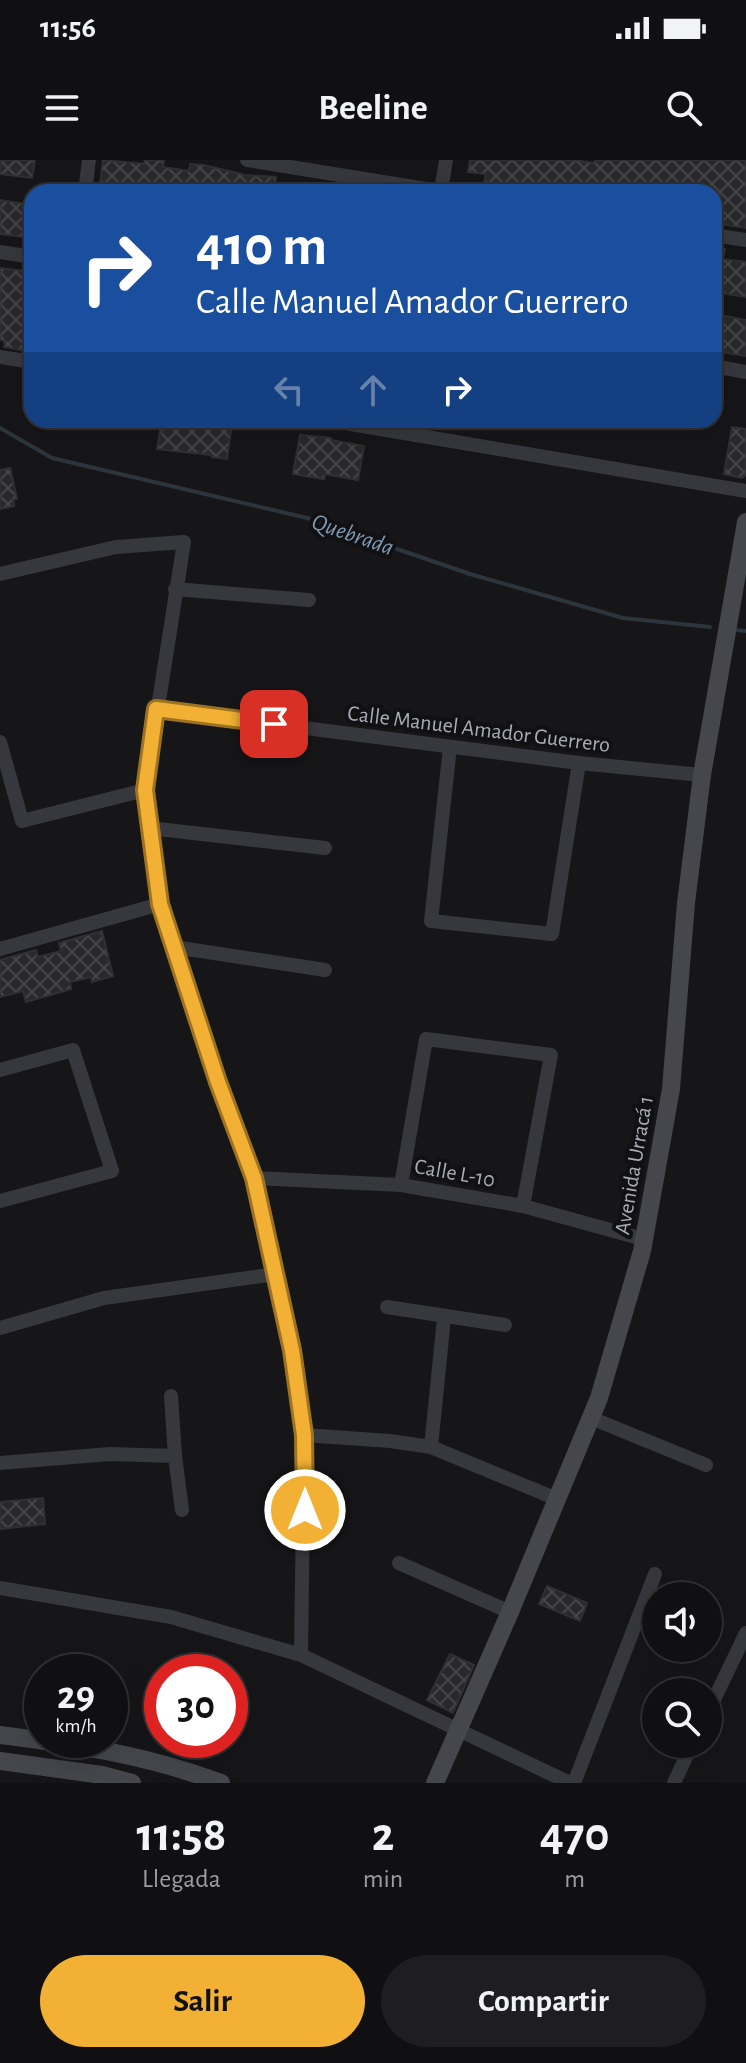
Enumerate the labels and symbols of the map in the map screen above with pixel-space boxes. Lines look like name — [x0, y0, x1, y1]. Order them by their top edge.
water label: Quebrada — [309, 510, 397, 560]
pin — [240, 690, 308, 758]
street label: Calle Manuel Amador Guerrero — [346, 702, 611, 756]
street label: Avenida Urracá 1 — [611, 1094, 657, 1236]
street label: Calle L-10 — [413, 1155, 497, 1191]
position arrow — [263, 1468, 347, 1552]
speed limit sign: 30 — [144, 1654, 248, 1758]

